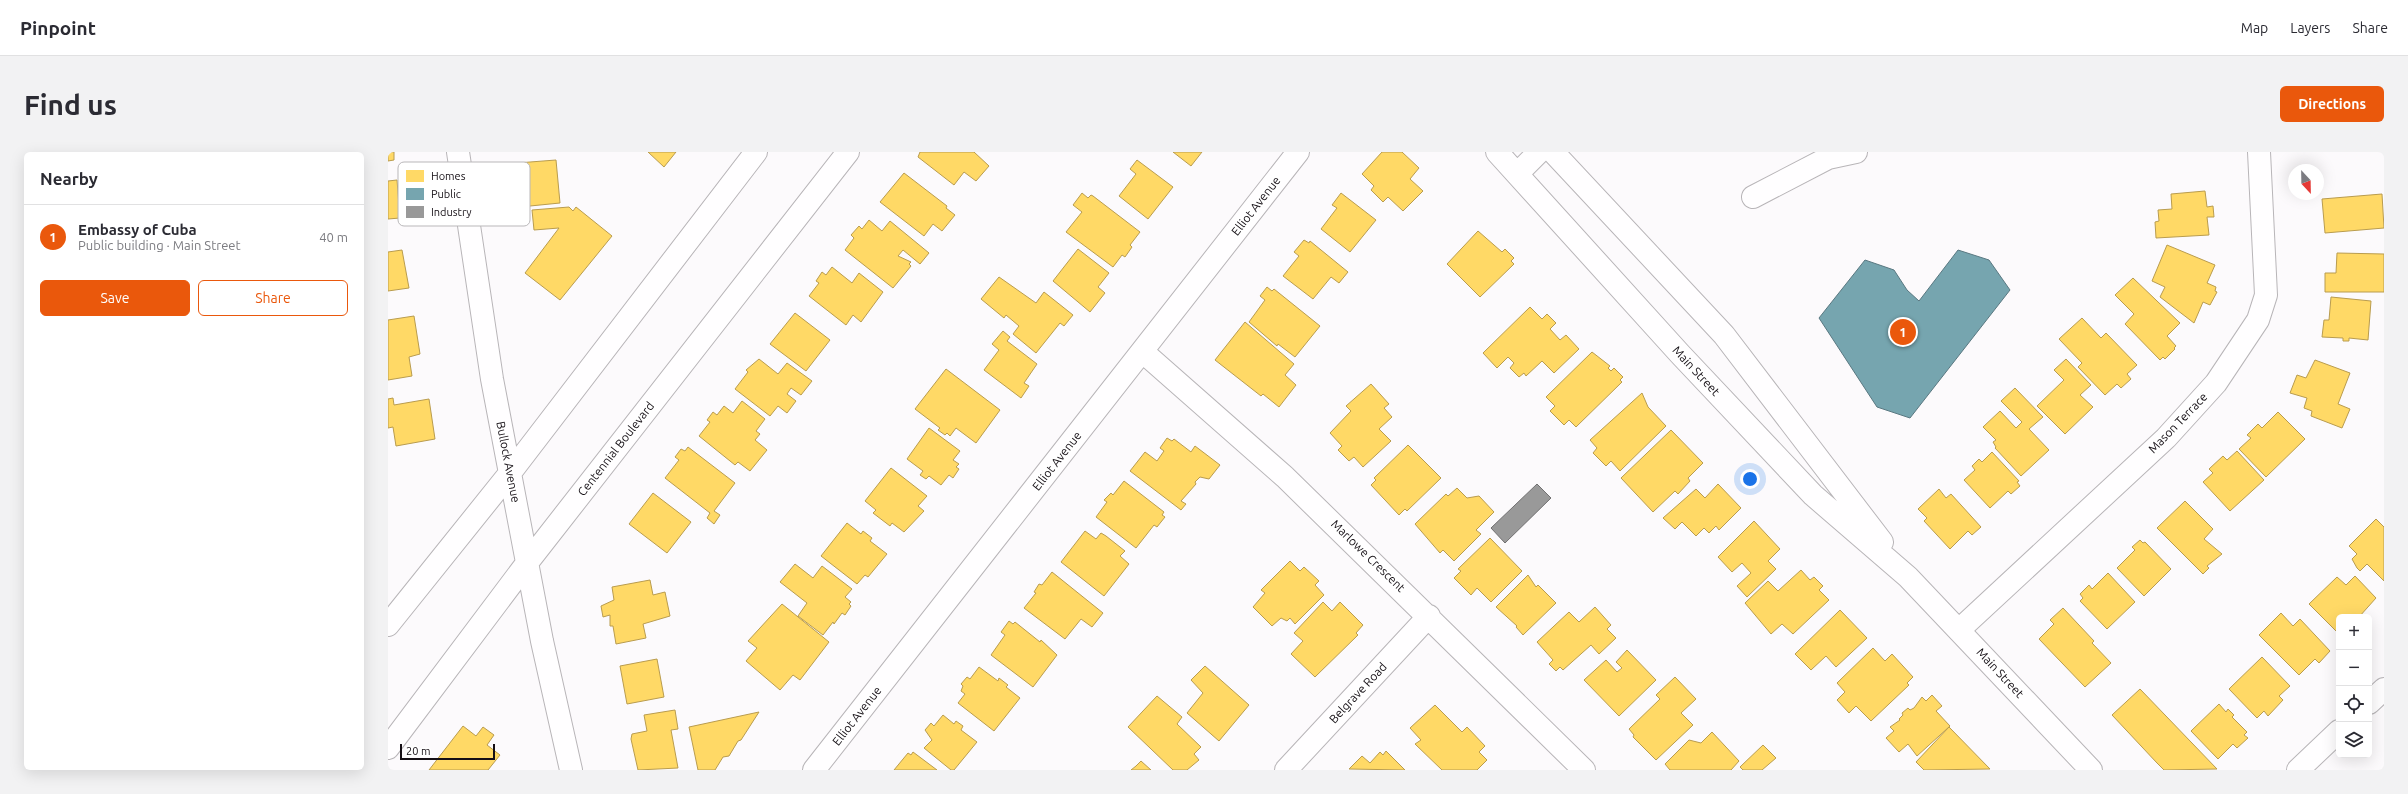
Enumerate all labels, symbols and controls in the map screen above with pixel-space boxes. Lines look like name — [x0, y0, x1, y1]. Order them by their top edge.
text: Pinpoint — [20, 17, 96, 39]
text: Map — [2241, 20, 2268, 36]
text: Layers — [2290, 20, 2330, 36]
text: Share — [2352, 20, 2388, 36]
button: Directions — [2280, 86, 2384, 122]
text: Find us — [24, 89, 117, 120]
legend — [398, 162, 530, 226]
north arrow — [2288, 164, 2324, 200]
text: Nearby — [40, 169, 98, 188]
text: Homes — [431, 170, 466, 182]
street label: Elliot Avenue — [1229, 174, 1283, 238]
text: Public — [431, 188, 461, 200]
text: Industry — [431, 206, 472, 218]
text: Embassy of Cuba — [78, 221, 197, 238]
text: 1 — [49, 230, 57, 244]
text: 40 m — [319, 230, 348, 244]
text: Public building · Main Street — [78, 238, 241, 252]
button: Save — [40, 280, 190, 316]
button: Share — [198, 280, 348, 316]
pin: 1 — [1890, 317, 1916, 347]
street label: Main Street — [1670, 343, 1723, 398]
street label: Mason Terrace — [2146, 390, 2210, 455]
street label: Centennial Boulevard — [575, 399, 656, 498]
street label: Bullock Avenue — [494, 420, 523, 504]
street label: Elliot Avenue — [1030, 429, 1084, 493]
your location — [1740, 469, 1760, 489]
street label: Marlowe Crescent — [1329, 517, 1408, 594]
map controls — [2336, 614, 2372, 758]
button: + — [2336, 614, 2372, 650]
street label: Main Street — [1974, 645, 2027, 700]
button: − — [2336, 650, 2372, 686]
street label: Belgrave Road — [1326, 660, 1389, 726]
street label: Elliot Avenue — [830, 684, 884, 748]
button: locate — [2336, 686, 2372, 722]
button: layers — [2336, 722, 2372, 758]
scale bar — [400, 742, 495, 761]
text: 20 m — [406, 745, 430, 757]

